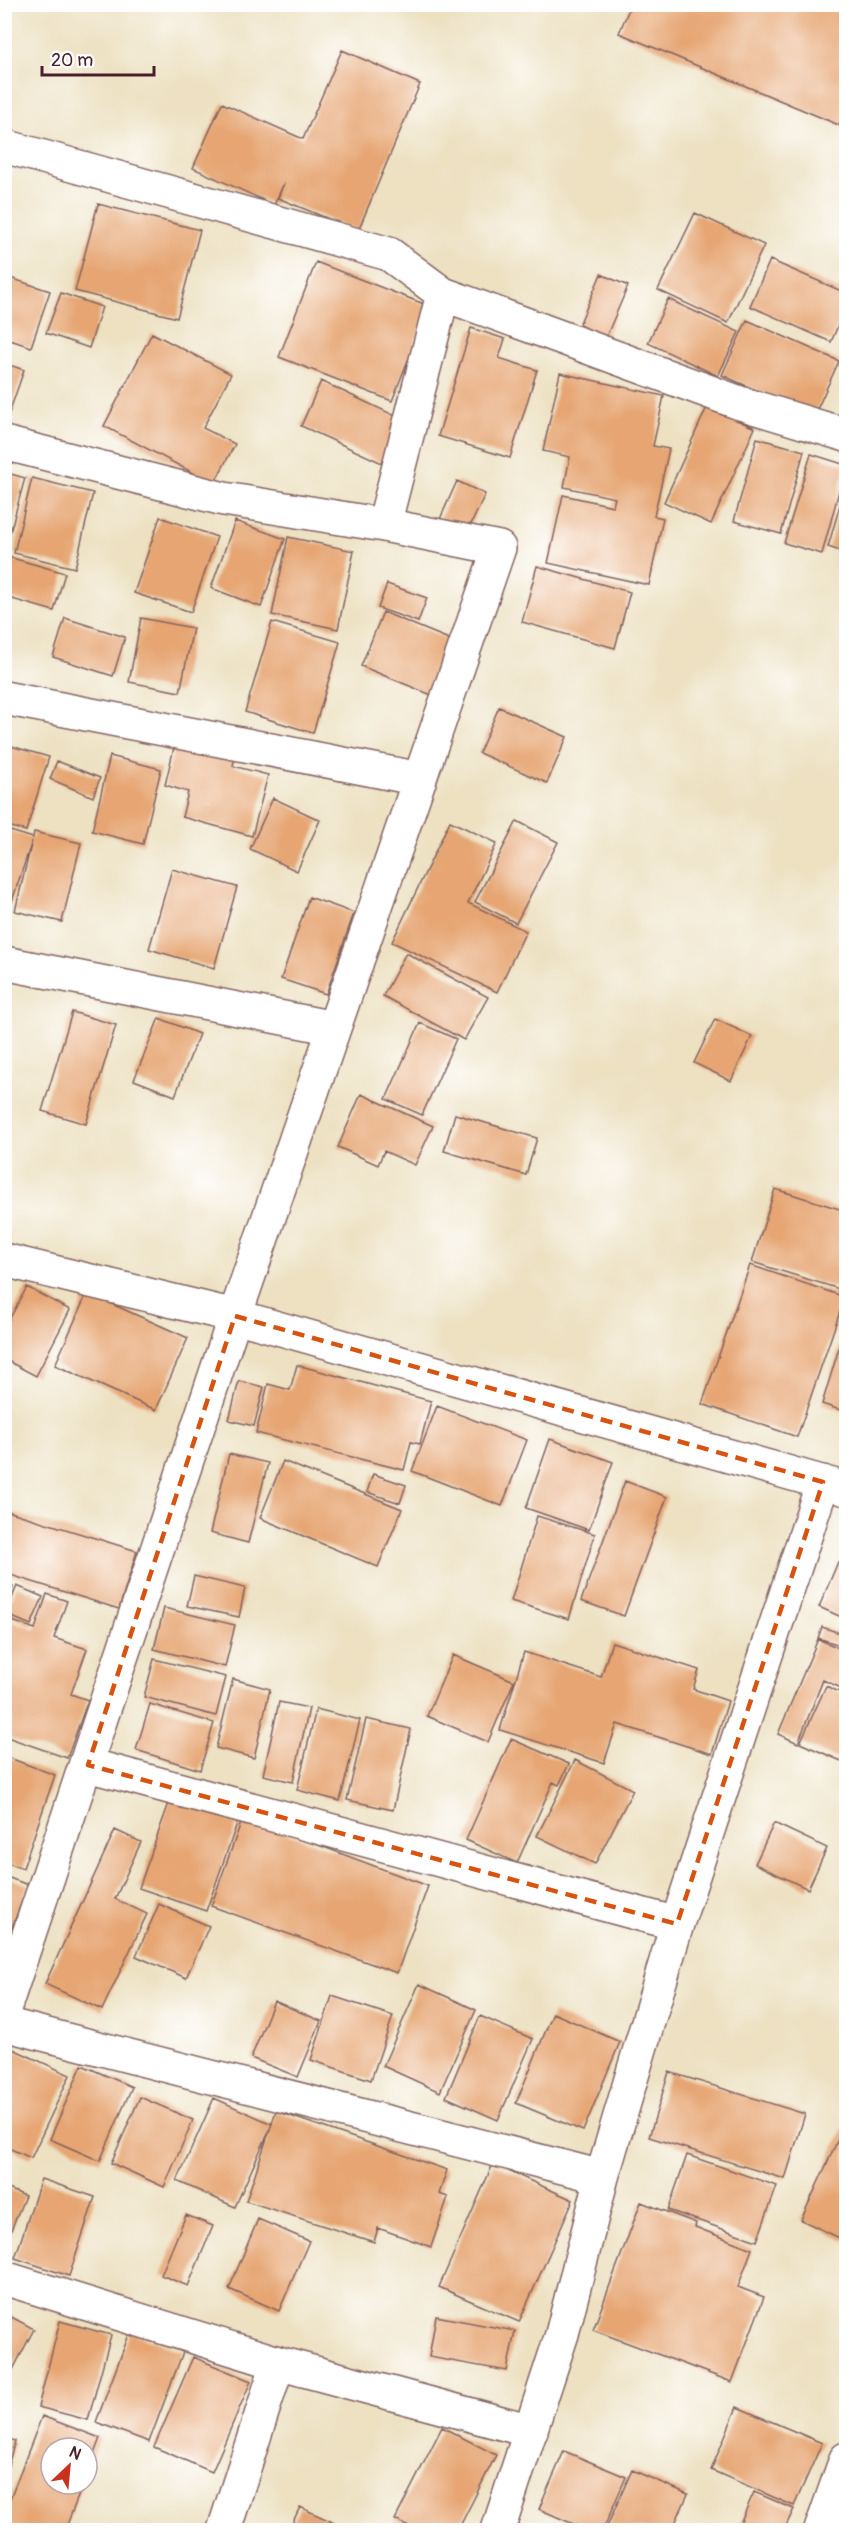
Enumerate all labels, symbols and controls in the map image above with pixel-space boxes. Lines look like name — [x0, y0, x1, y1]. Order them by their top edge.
scale bar — [42, 39, 154, 77]
text: 20 m — [51, 49, 93, 72]
north arrow — [39, 2436, 99, 2496]
text: N — [66, 2442, 85, 2465]

